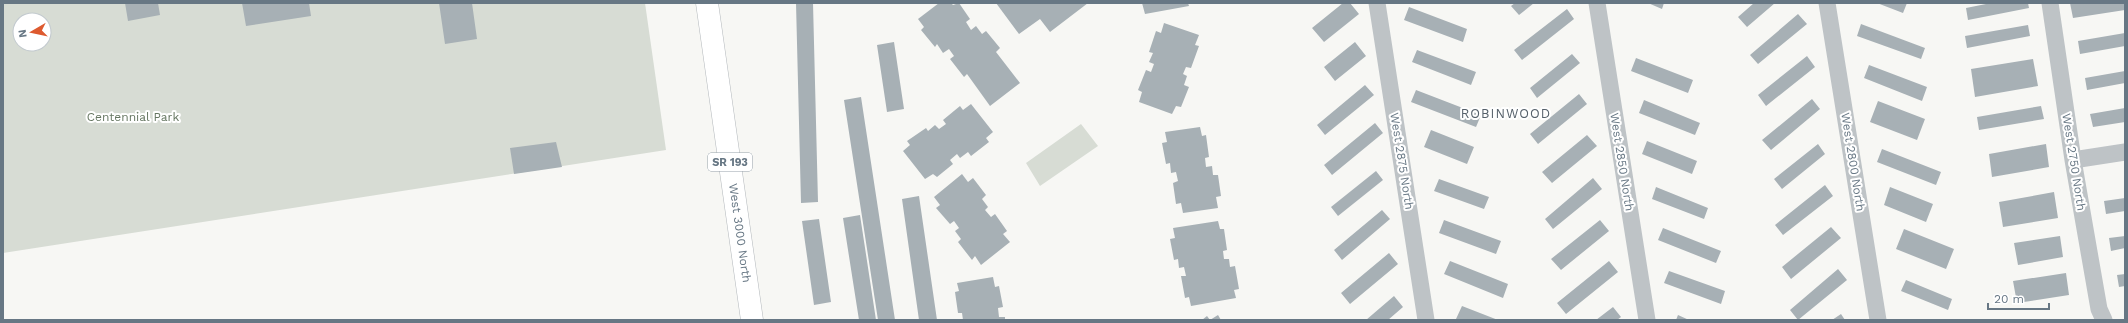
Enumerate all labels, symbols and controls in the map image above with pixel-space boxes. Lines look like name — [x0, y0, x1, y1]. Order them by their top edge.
north arrow — [12, 12, 52, 52]
text: N — [16, 28, 30, 39]
district label: ROBINWOOD — [1461, 106, 1551, 121]
park label: Centennial Park — [87, 110, 179, 124]
street label: West 2875 North — [1387, 111, 1417, 211]
street label: West 2850 North — [1607, 112, 1637, 212]
street label: West 2800 North — [1838, 112, 1868, 212]
street label: West 2750 North — [2059, 112, 2089, 212]
road number: SR 193 — [708, 153, 752, 171]
street label: West 3000 North — [726, 183, 754, 283]
scale bar — [1988, 285, 2049, 311]
text: 20 m — [1994, 292, 2024, 306]

